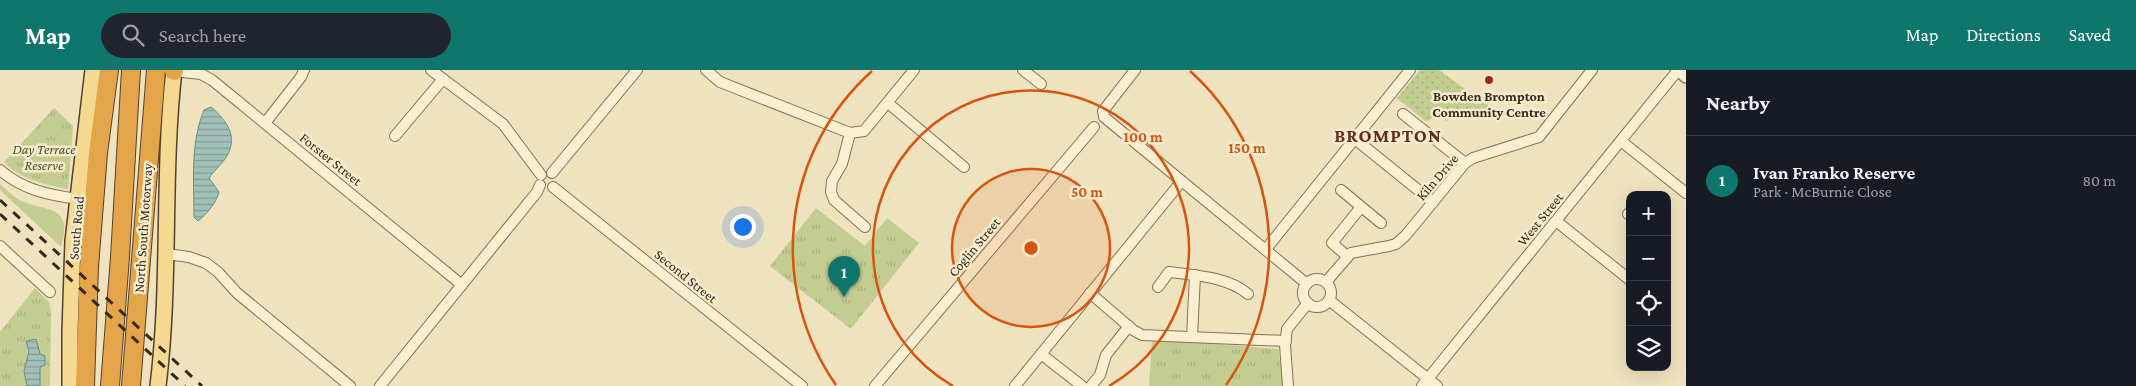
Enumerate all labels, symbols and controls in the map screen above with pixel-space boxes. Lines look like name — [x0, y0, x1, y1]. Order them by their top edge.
search box — [101, 13, 451, 58]
icon: search — [119, 21, 147, 49]
text: Map — [25, 22, 71, 49]
text: Search here — [159, 25, 246, 46]
text: Map — [1906, 25, 1938, 45]
text: Directions — [1966, 25, 2041, 45]
text: Saved — [2069, 25, 2111, 45]
marker: Bowden Brompton Community Centre — [1483, 74, 1495, 86]
place label: Bowden Brompton Community Centre — [1432, 88, 1546, 120]
text: Nearby — [1706, 91, 1770, 115]
district label: BROMPTON — [1334, 125, 1442, 146]
street label: Forster Street — [297, 129, 365, 189]
text: 100 m — [1123, 129, 1163, 145]
text: 150 m — [1228, 140, 1266, 156]
park label: Day Terrace Reserve — [12, 141, 76, 173]
street label: Kiln Drive — [1413, 151, 1461, 203]
street label: North South Motorway — [130, 162, 156, 293]
text: Ivan Franko Reserve — [1753, 162, 1915, 183]
text: 1 — [1719, 172, 1725, 189]
text: 80 m — [2082, 172, 2116, 189]
text: Park · McBurnie Close — [1753, 183, 1892, 200]
text: 50 m — [1071, 184, 1103, 200]
street label: West Street — [1514, 189, 1567, 249]
map controls — [1626, 191, 1671, 371]
button: + — [1626, 191, 1671, 236]
street label: South Road — [65, 195, 87, 261]
your location — [730, 214, 756, 240]
street label: Coglin Street — [945, 214, 1004, 280]
button: − — [1626, 236, 1671, 281]
centre of rings — [1022, 239, 1040, 257]
street label: Second Street — [652, 246, 721, 306]
pin: 1 — [828, 256, 860, 297]
button: locate — [1626, 281, 1671, 326]
button: layers — [1626, 326, 1671, 371]

